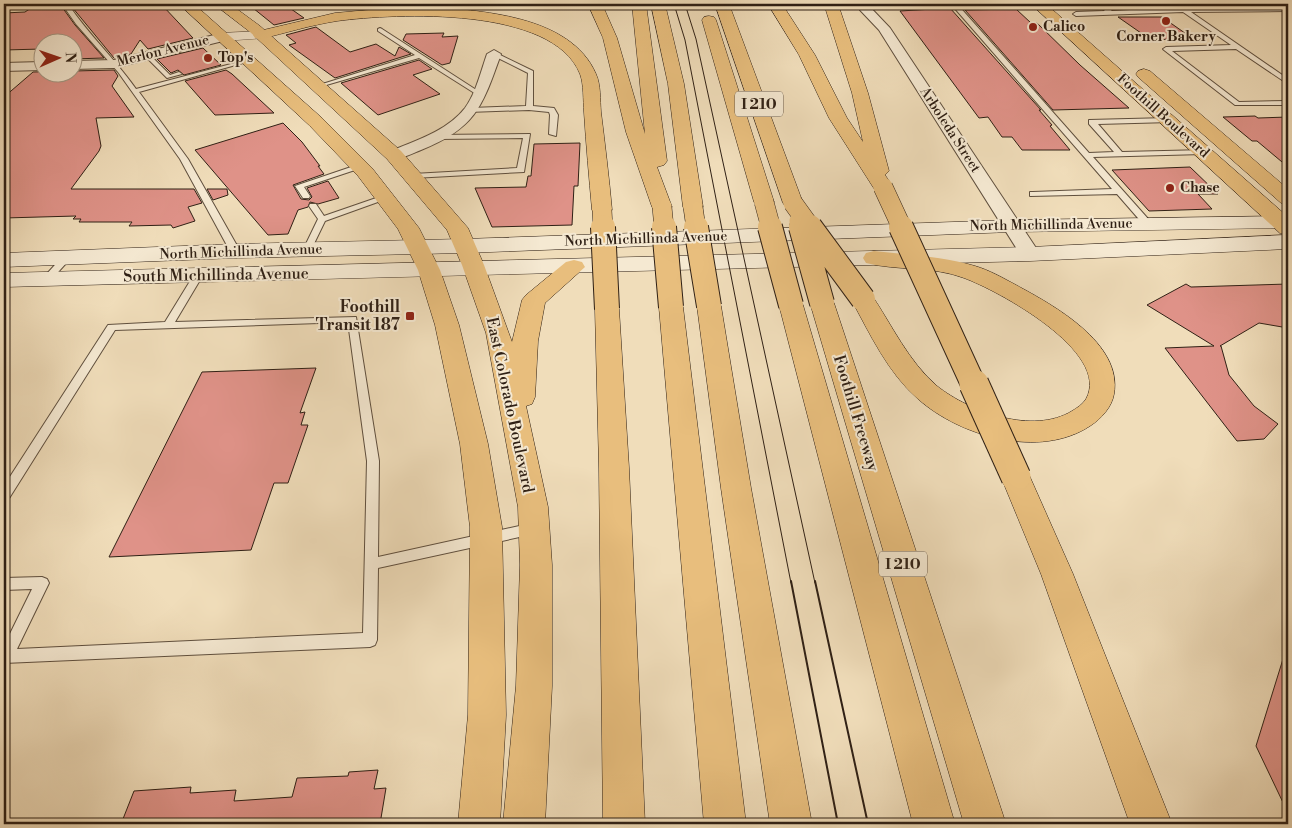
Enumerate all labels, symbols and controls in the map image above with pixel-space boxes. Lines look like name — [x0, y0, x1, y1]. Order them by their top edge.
marker: Corner Bakery — [1160, 15, 1172, 27]
place label: Calico — [1043, 18, 1085, 36]
marker: Calico — [1027, 21, 1039, 33]
place label: Corner Bakery — [1116, 28, 1217, 46]
street label: Merlon Avenue — [115, 31, 211, 71]
north arrow — [32, 32, 82, 82]
place label: Top's — [218, 49, 253, 67]
text: N — [61, 52, 79, 63]
marker: Top's — [202, 52, 214, 64]
street label: Foothill Boulevard — [1113, 70, 1213, 162]
street label: Arboleda Street — [915, 83, 984, 176]
road number: I 210 — [735, 92, 783, 116]
place label: Chase — [1180, 179, 1220, 197]
marker: Chase — [1164, 182, 1176, 194]
street label: North Michillinda Avenue — [969, 215, 1133, 235]
street label: North Michillinda Avenue — [564, 227, 728, 251]
street label: North Michillinda Avenue — [159, 240, 323, 264]
street label: South Michillinda Avenue — [123, 263, 309, 287]
place label: Foothill Transit 187 — [316, 297, 401, 335]
marker: Foothill Transit 187 — [404, 310, 416, 322]
street label: East Colorado Boulevard — [482, 315, 538, 495]
street label: Foothill Freeway — [829, 352, 883, 474]
road number: I 210 — [879, 552, 927, 576]

